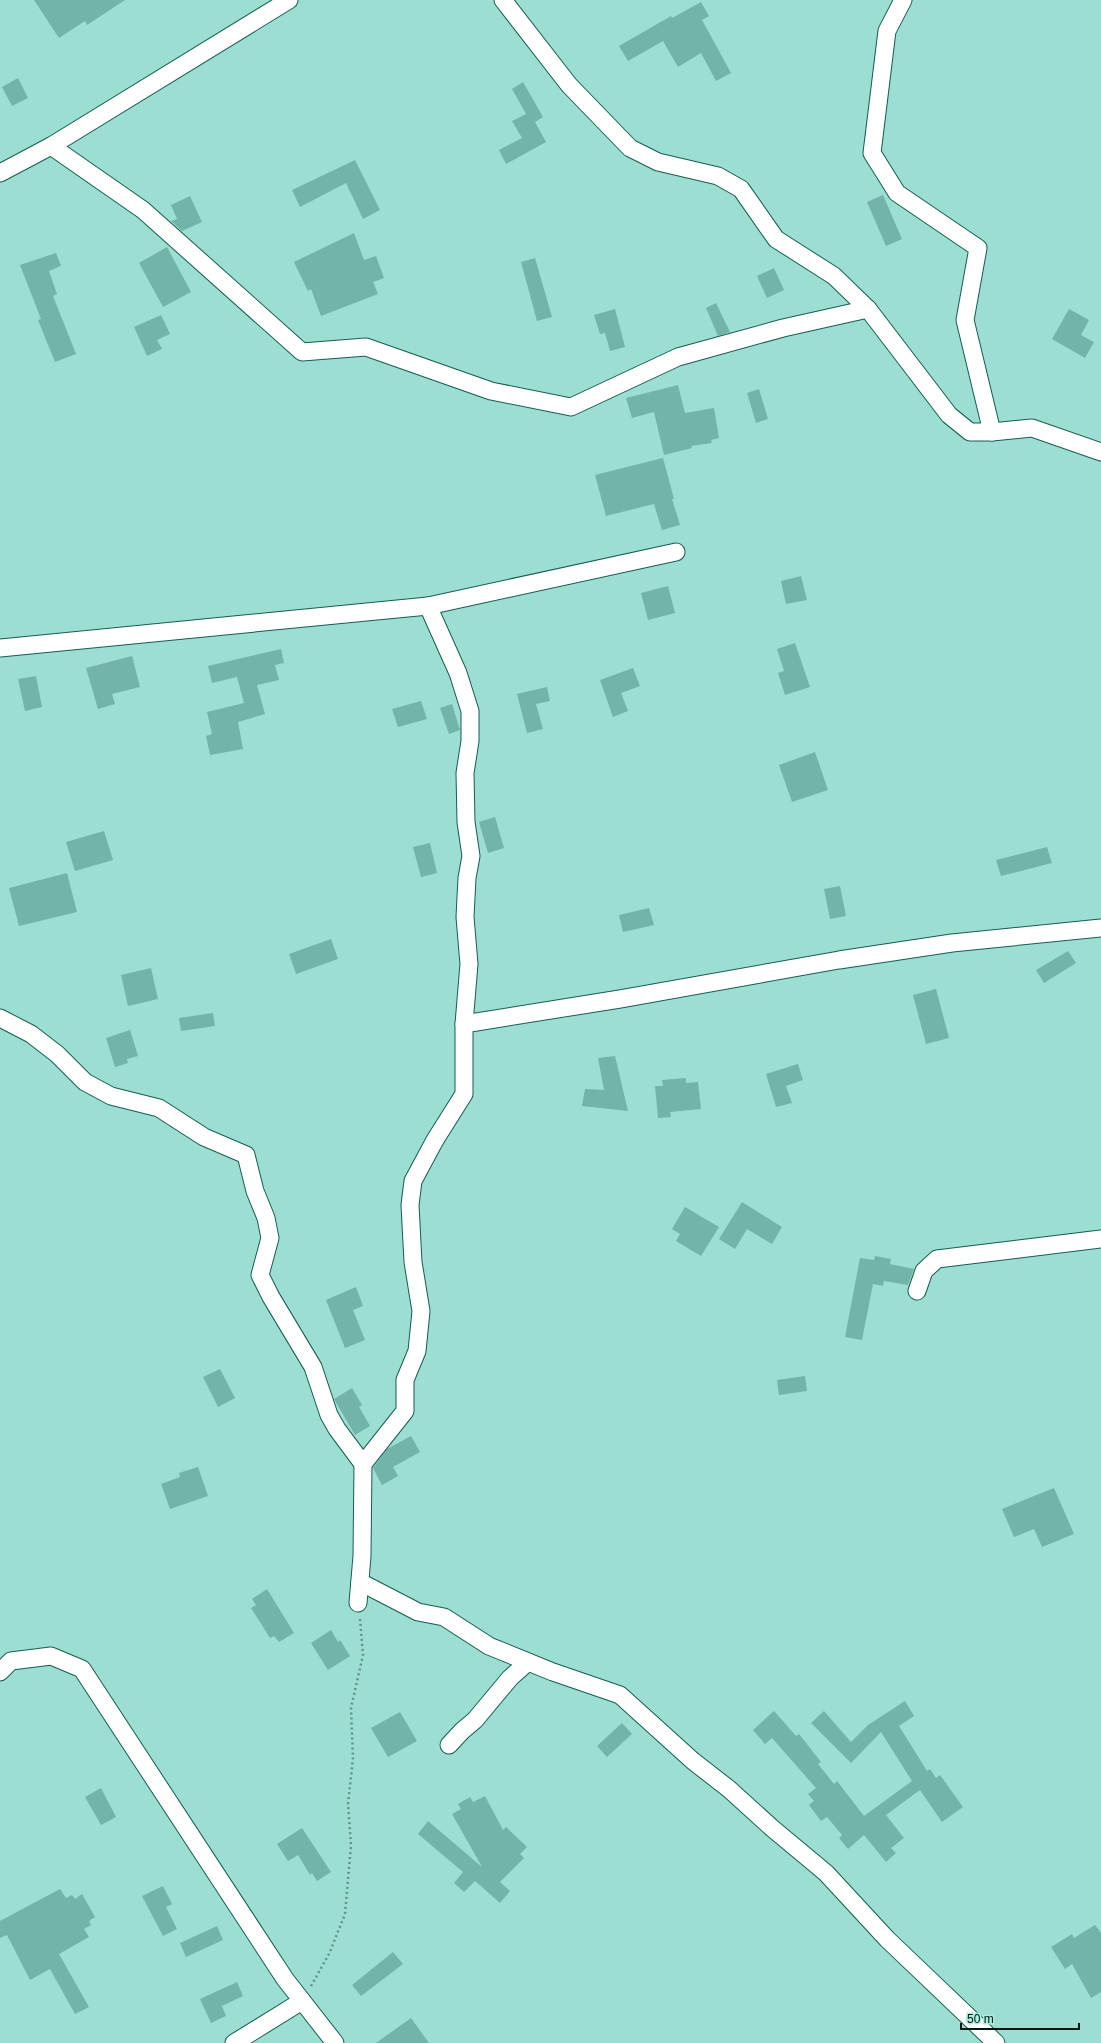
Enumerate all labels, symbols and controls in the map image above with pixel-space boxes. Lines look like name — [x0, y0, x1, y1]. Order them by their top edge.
scale bar — [961, 2005, 1079, 2031]
text: 50 m — [967, 2012, 994, 2026]

